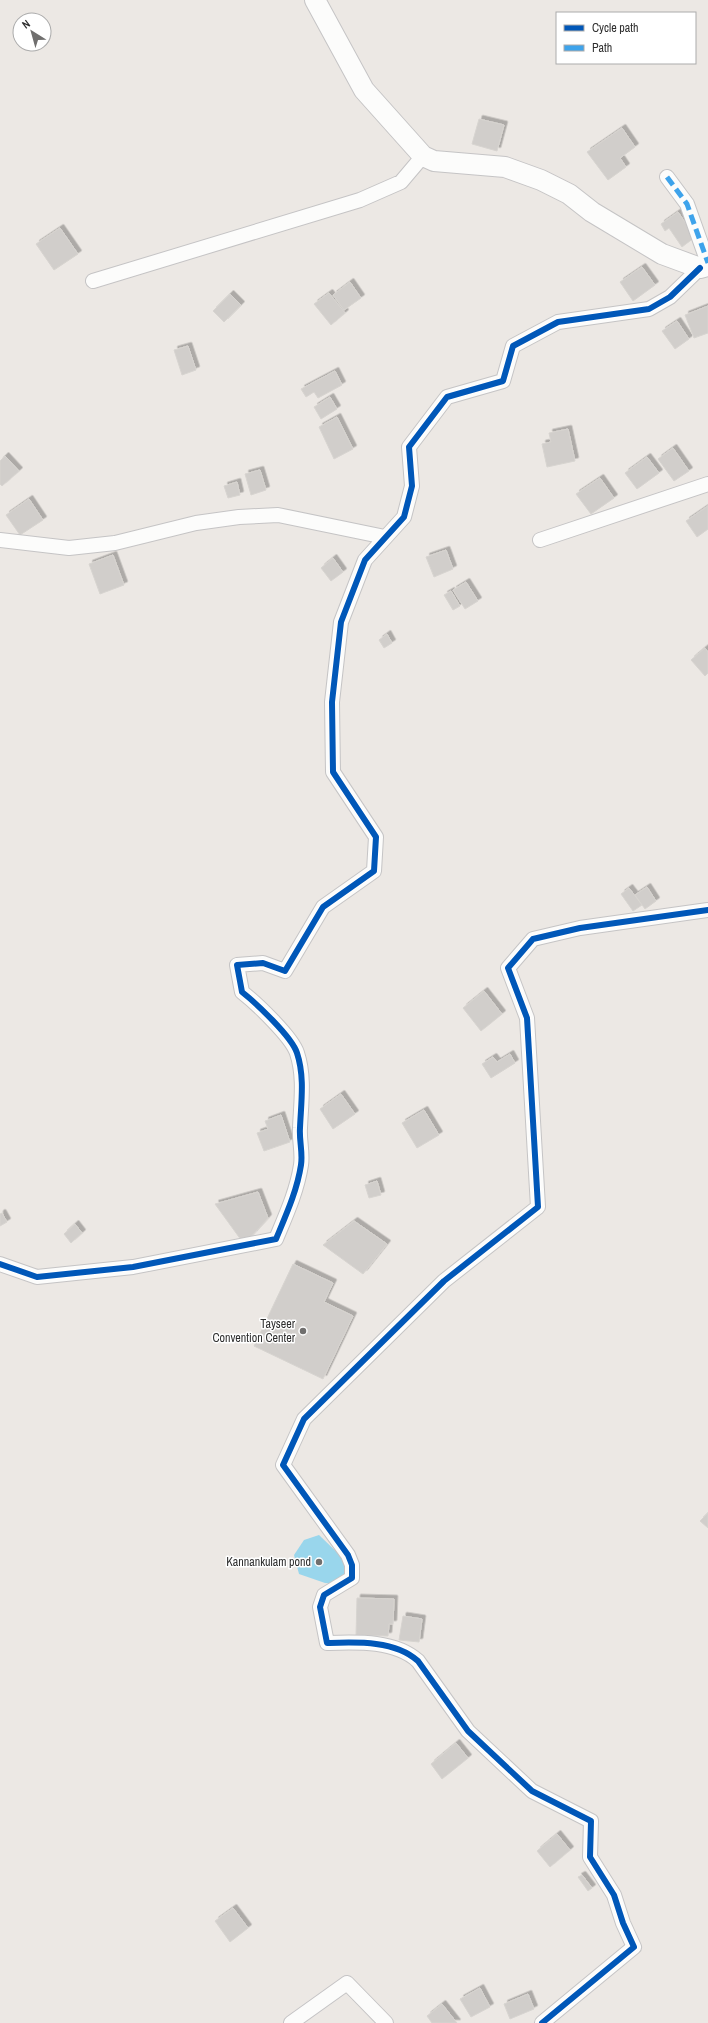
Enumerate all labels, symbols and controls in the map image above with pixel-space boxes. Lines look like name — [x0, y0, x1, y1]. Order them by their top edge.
north arrow — [12, 12, 52, 52]
legend — [556, 12, 696, 64]
text: N — [19, 16, 33, 32]
text: Cycle path — [592, 20, 639, 36]
text: Path — [592, 40, 612, 56]
place label: Tayseer Convention Center — [212, 1316, 296, 1346]
marker: Tayseer Convention Center — [298, 1326, 308, 1336]
place label: Kannankulam pond — [226, 1554, 311, 1570]
marker: Kannankulam pond — [314, 1557, 324, 1567]

